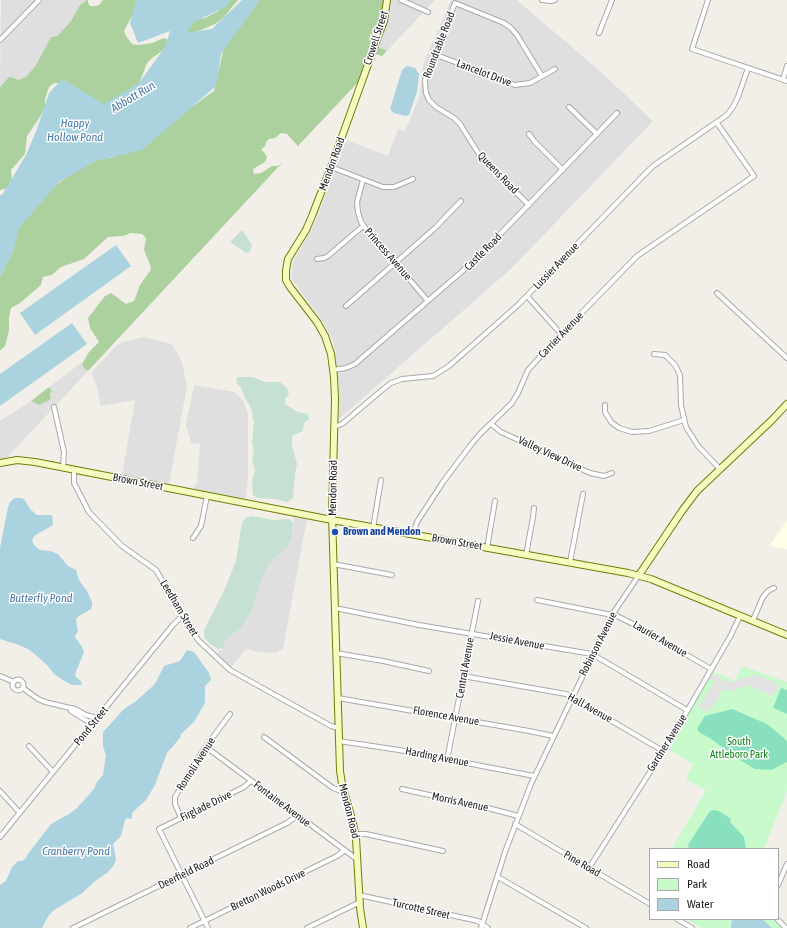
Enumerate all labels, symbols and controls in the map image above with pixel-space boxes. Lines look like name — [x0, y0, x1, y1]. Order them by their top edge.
street label: Crowell Street — [361, 9, 391, 67]
street label: Roundtable Road — [420, 10, 458, 80]
street label: Lancelot Drive — [455, 56, 513, 90]
water label: Abbott Run — [108, 78, 158, 116]
water label: Happy Hollow Pond — [47, 116, 103, 144]
street label: Mendon Road — [316, 135, 348, 193]
street label: Queens Road — [475, 149, 521, 197]
street label: Princess Avenue — [362, 225, 414, 283]
street label: Castle Road — [462, 231, 504, 273]
street label: Lussier Avenue — [530, 240, 582, 292]
street label: Carrier Avenue — [536, 309, 586, 361]
street label: Valley View Drive — [516, 433, 584, 475]
street label: Mendon Road — [326, 460, 340, 516]
street label: Brown Street — [112, 471, 164, 493]
place label: Brown and Mendon — [343, 525, 421, 539]
marker: Brown and Mendon — [330, 527, 340, 537]
street label: Brown Street — [431, 531, 483, 553]
street label: Leedham Street — [157, 577, 201, 639]
water label: Butterfly Pond — [9, 591, 73, 605]
street label: Robinson Avenue — [576, 610, 620, 678]
street label: Laurier Avenue — [630, 618, 690, 660]
street label: Jessie Avenue — [488, 629, 546, 653]
street label: Central Avenue — [453, 637, 477, 699]
street label: Hall Avenue — [565, 690, 615, 726]
street label: Pond Street — [71, 704, 111, 748]
street label: Florence Avenue — [412, 704, 480, 728]
street label: Gardner Avenue — [644, 712, 690, 774]
street label: Romoli Avenue — [174, 735, 218, 793]
park label: South Attleboro Park — [710, 735, 768, 761]
street label: Harding Avenue — [404, 744, 470, 770]
street label: Fontaine Avenue — [251, 778, 313, 830]
street label: Mendon Road — [336, 782, 362, 840]
street label: Firglade Drive — [178, 788, 234, 824]
street label: Morris Avenue — [431, 790, 489, 814]
water label: Cranberry Pond — [42, 844, 110, 858]
street label: Pine Road — [561, 848, 603, 880]
legend — [649, 848, 779, 920]
street label: Deerfield Road — [156, 854, 216, 892]
text: Road — [687, 857, 710, 871]
street label: Bretton Woods Drive — [228, 866, 308, 914]
text: Park — [687, 877, 707, 891]
street label: Turcotte Street — [391, 896, 451, 922]
text: Water — [687, 897, 713, 911]

